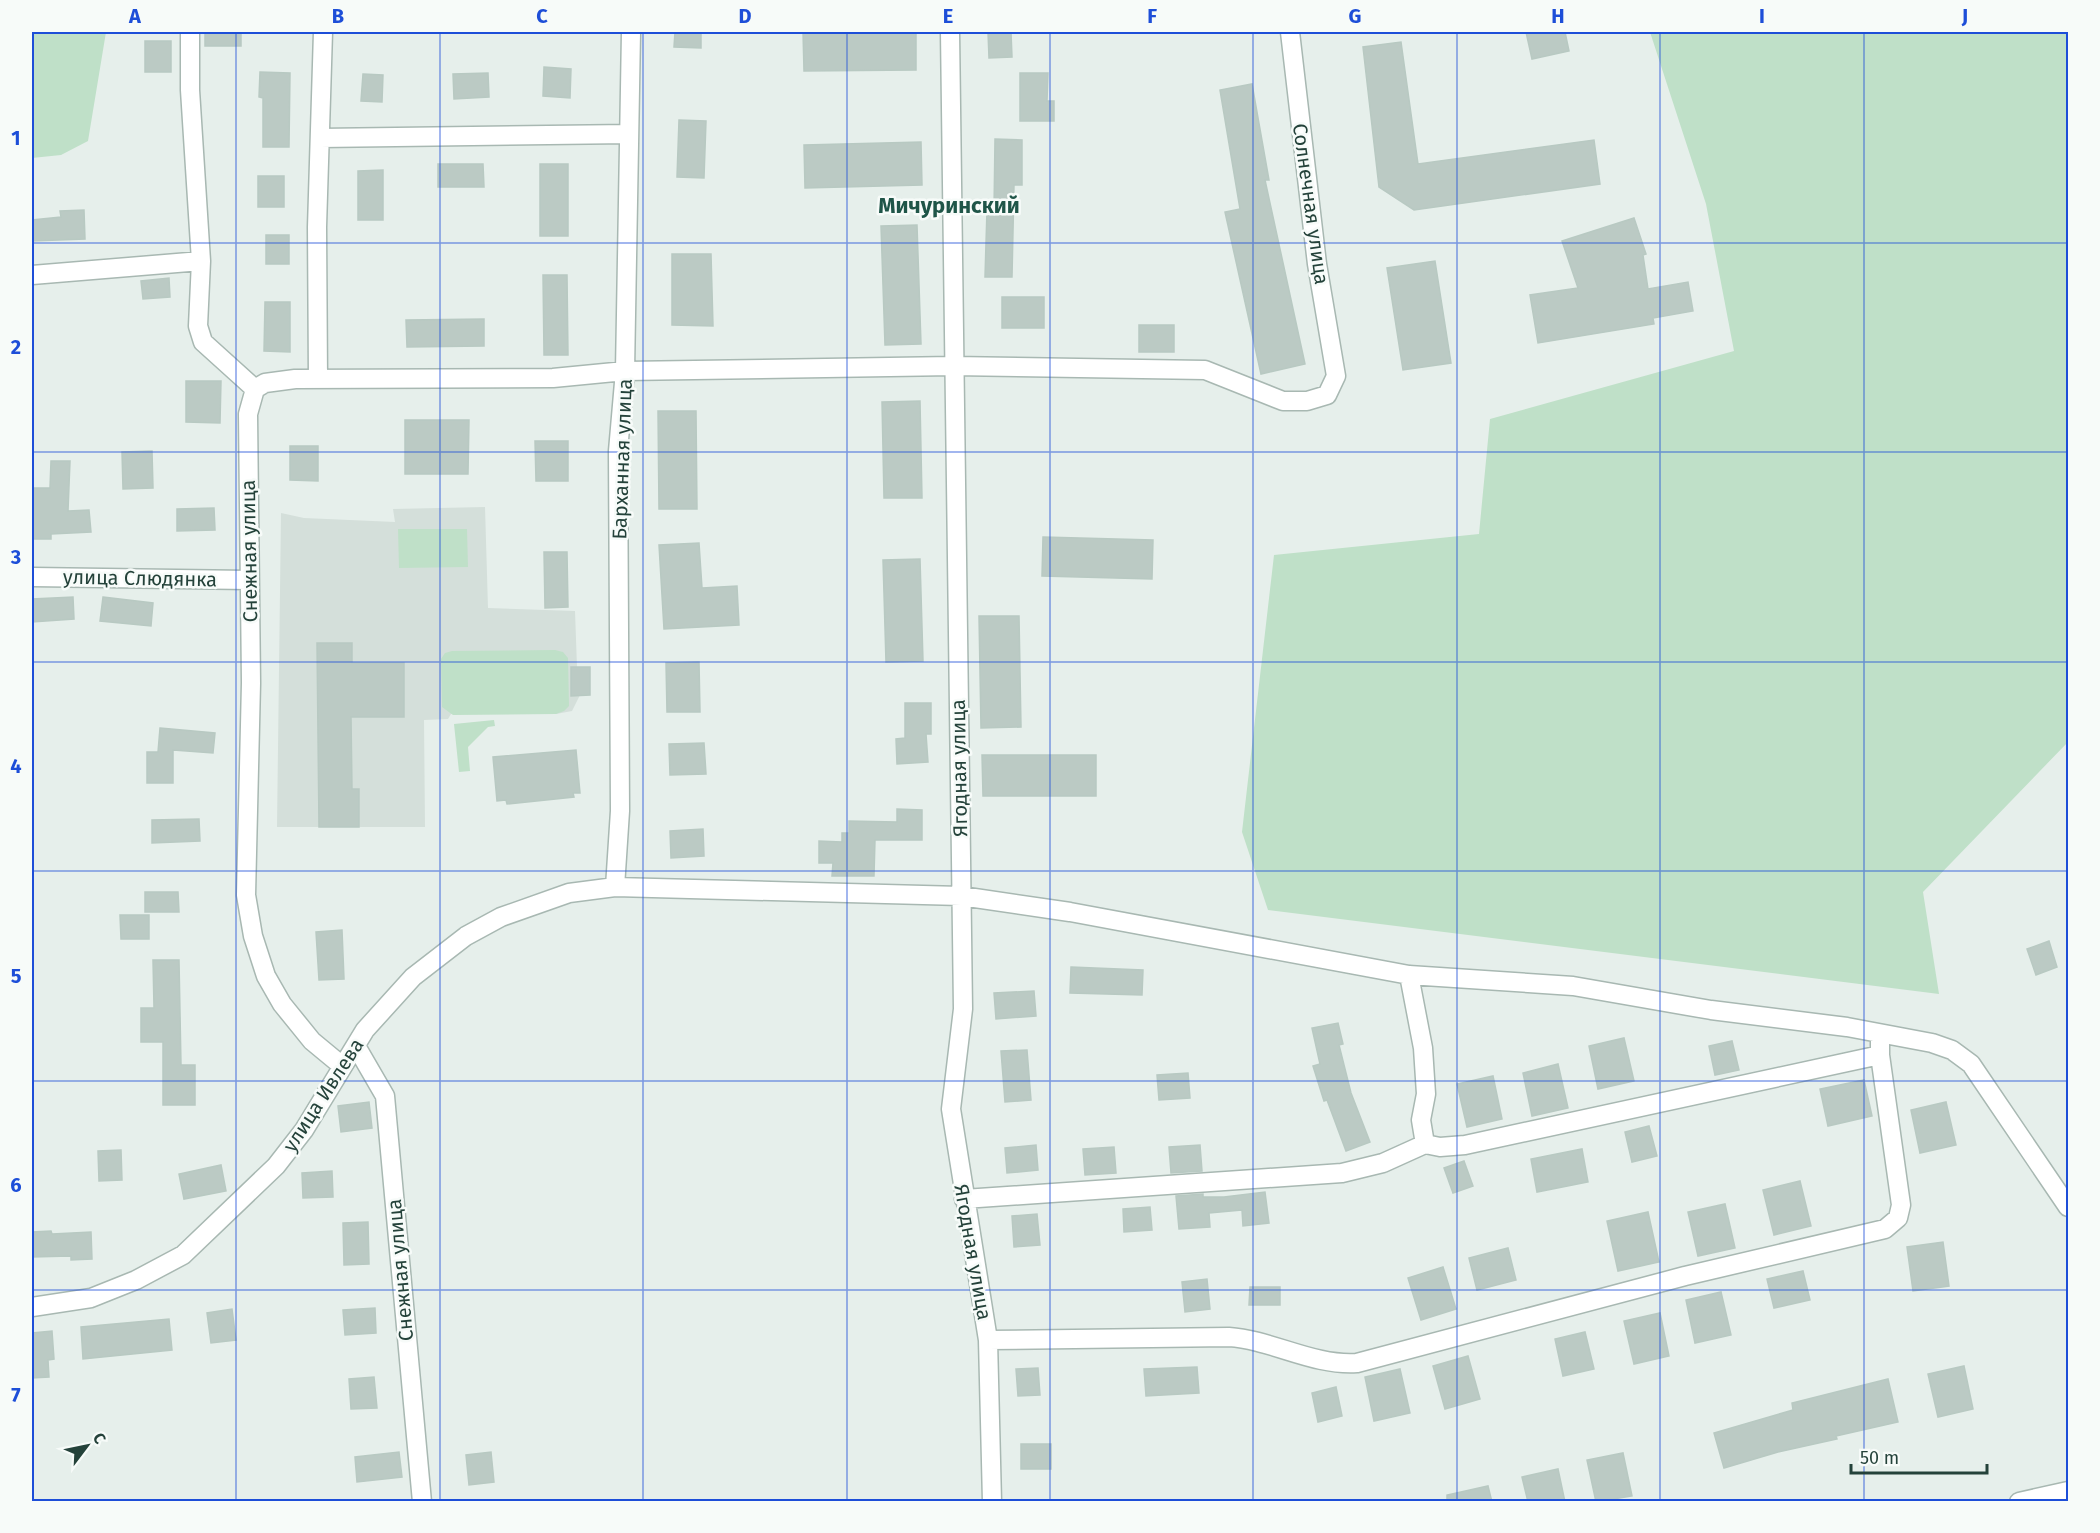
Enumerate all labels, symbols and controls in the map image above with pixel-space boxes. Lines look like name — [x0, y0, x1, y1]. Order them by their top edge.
text: A — [128, 4, 142, 28]
text: B — [332, 4, 344, 28]
text: C — [536, 4, 548, 28]
text: D — [738, 4, 752, 28]
text: E — [943, 4, 953, 28]
text: F — [1147, 4, 1157, 28]
text: G — [1349, 4, 1361, 28]
text: H — [1551, 4, 1565, 28]
text: I — [1759, 4, 1765, 28]
text: J — [1961, 4, 1968, 28]
street label: Солнечная улица — [1288, 122, 1334, 286]
text: 1 — [11, 126, 21, 150]
district label: Мичуринский — [878, 192, 1020, 219]
text: 2 — [11, 335, 21, 359]
street label: Барханная улица — [607, 378, 637, 540]
street label: Снежная улица — [236, 479, 262, 623]
text: 3 — [10, 545, 21, 569]
street label: улица Слюдянка — [63, 565, 217, 591]
street label: Ягодная улица — [946, 699, 972, 837]
text: 4 — [10, 754, 22, 778]
text: 5 — [11, 964, 22, 988]
street label: улица Ивлева — [277, 1034, 369, 1156]
text: 6 — [10, 1173, 22, 1197]
street label: Ягодная улица — [949, 1182, 997, 1322]
street label: Снежная улица — [382, 1198, 418, 1342]
text: 7 — [11, 1383, 21, 1407]
north arrow — [57, 1416, 117, 1476]
text: С — [89, 1429, 110, 1448]
scale bar — [1851, 1437, 1988, 1475]
text: 50 m — [1860, 1447, 1899, 1469]

